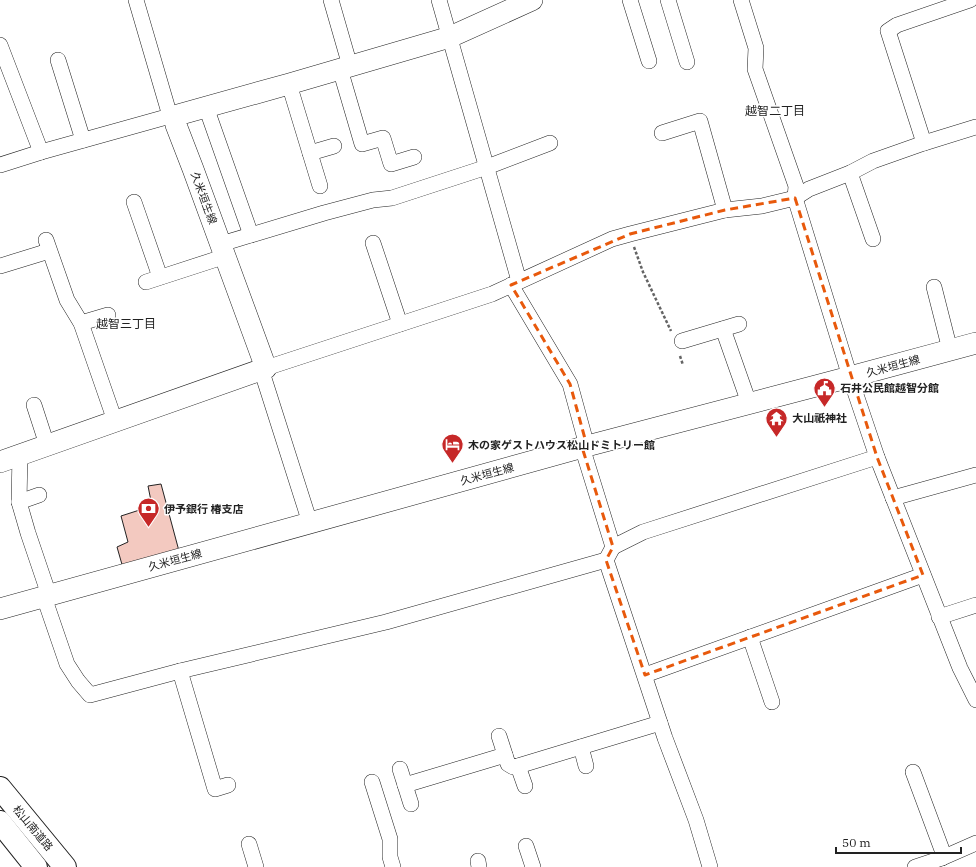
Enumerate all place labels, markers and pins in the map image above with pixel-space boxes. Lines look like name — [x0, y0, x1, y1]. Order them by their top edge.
public building icon: 石井公民館越智分館 — [812, 375, 838, 408]
place label: 石井公民館越智分館 — [840, 381, 939, 395]
temple icon: 大山祇神社 — [764, 405, 790, 438]
place label: 大山祇神社 — [792, 411, 847, 425]
hotel icon: 木の家ゲストハウス松山ドミトリー館 — [439, 432, 465, 465]
place label: 木の家ゲストハウス松山ドミトリー館 — [468, 438, 655, 452]
bank icon: 伊予銀行 椿支店 — [136, 496, 162, 529]
place label: 伊予銀行 椿支店 — [164, 502, 244, 516]

